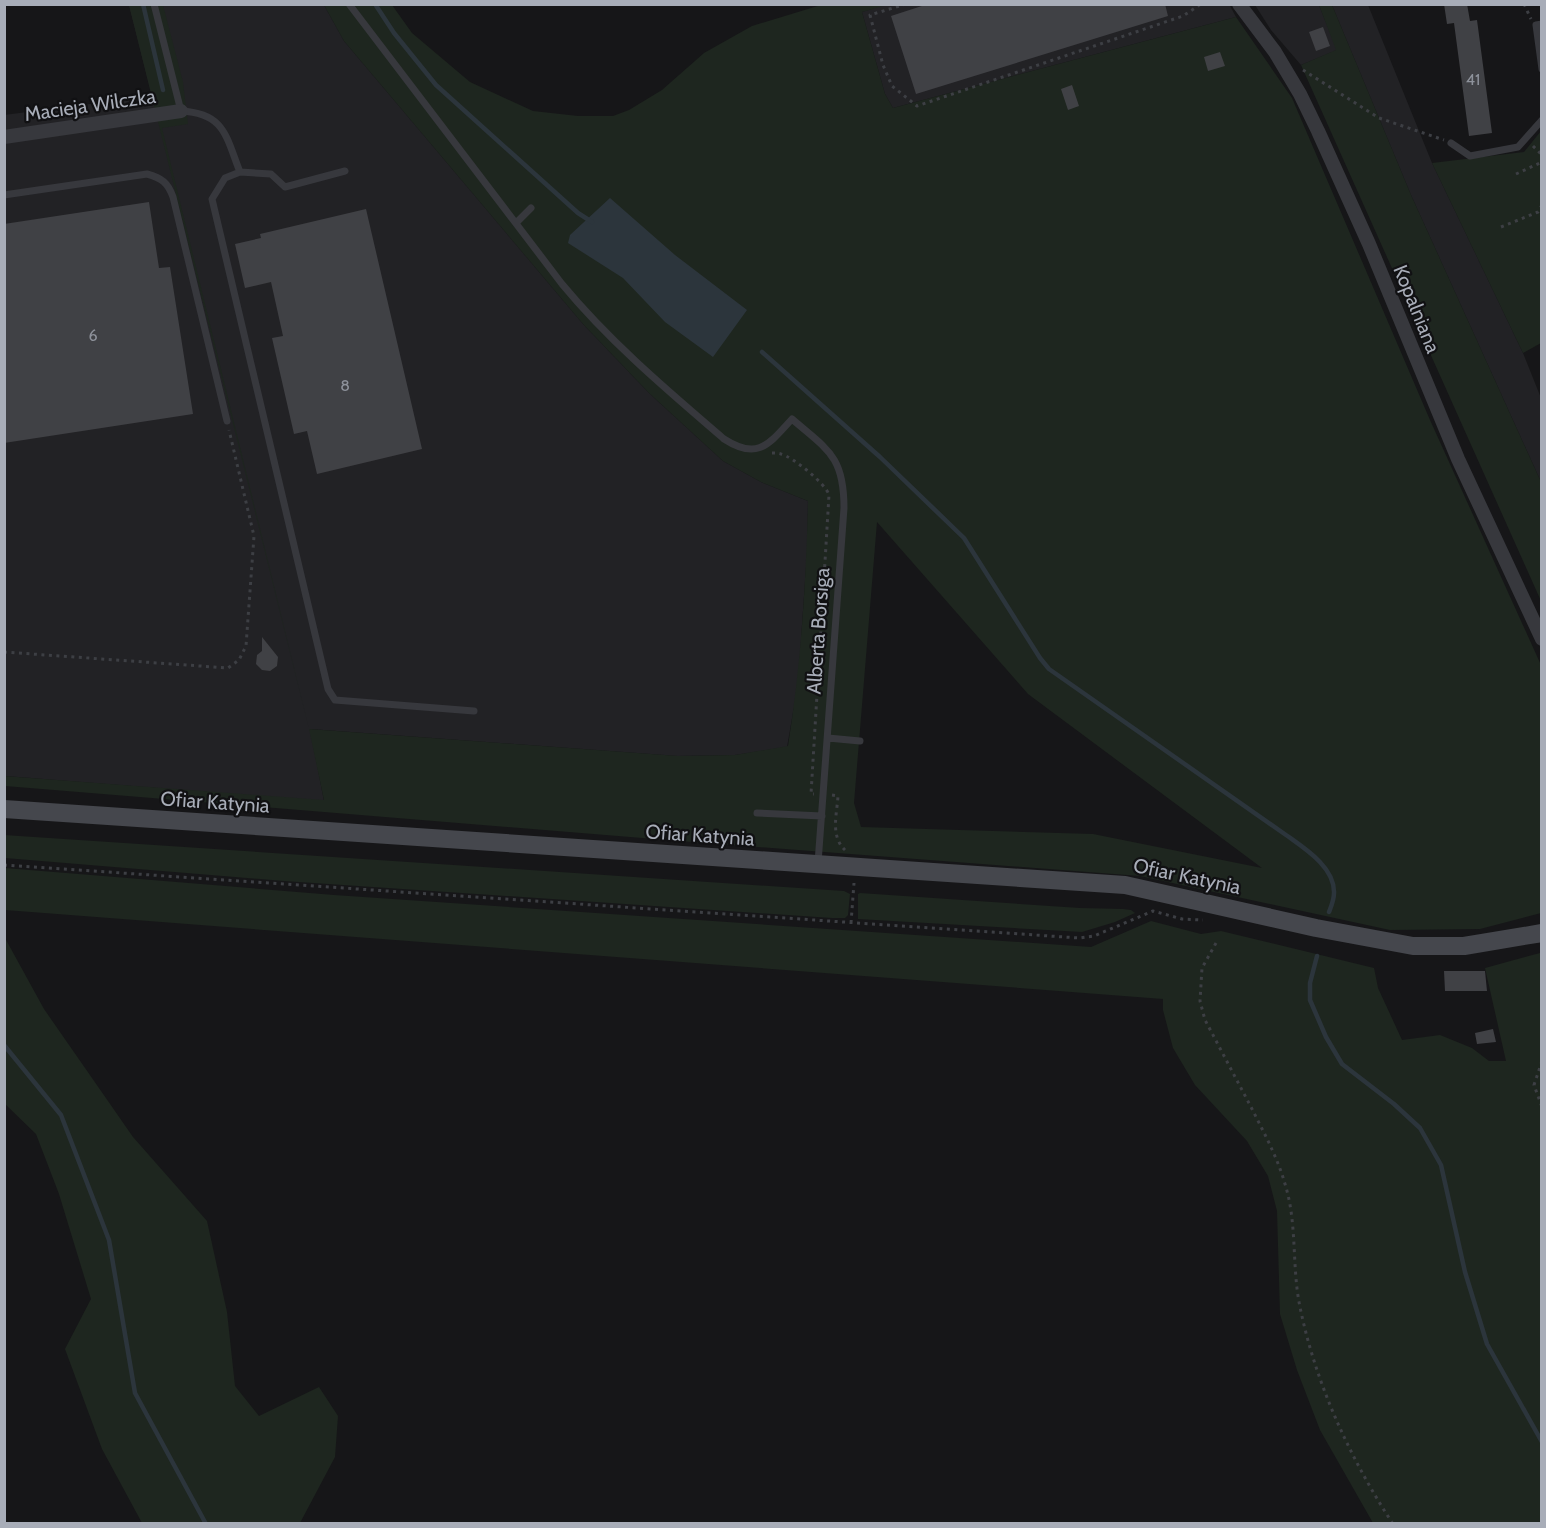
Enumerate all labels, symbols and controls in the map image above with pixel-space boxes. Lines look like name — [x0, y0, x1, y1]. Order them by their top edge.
house number: 41 — [1466, 70, 1480, 89]
street label: Macieja Wilczka — [23, 84, 158, 126]
street label: Kopalniana — [1388, 261, 1446, 357]
house number: 6 — [88, 326, 98, 345]
house number: 8 — [340, 376, 350, 395]
street label: Alberta Borsiga — [802, 567, 834, 695]
street label: Ofiar Katynia — [160, 786, 271, 818]
street label: Ofiar Katynia — [645, 819, 756, 851]
street label: Ofiar Katynia — [1131, 853, 1243, 899]

